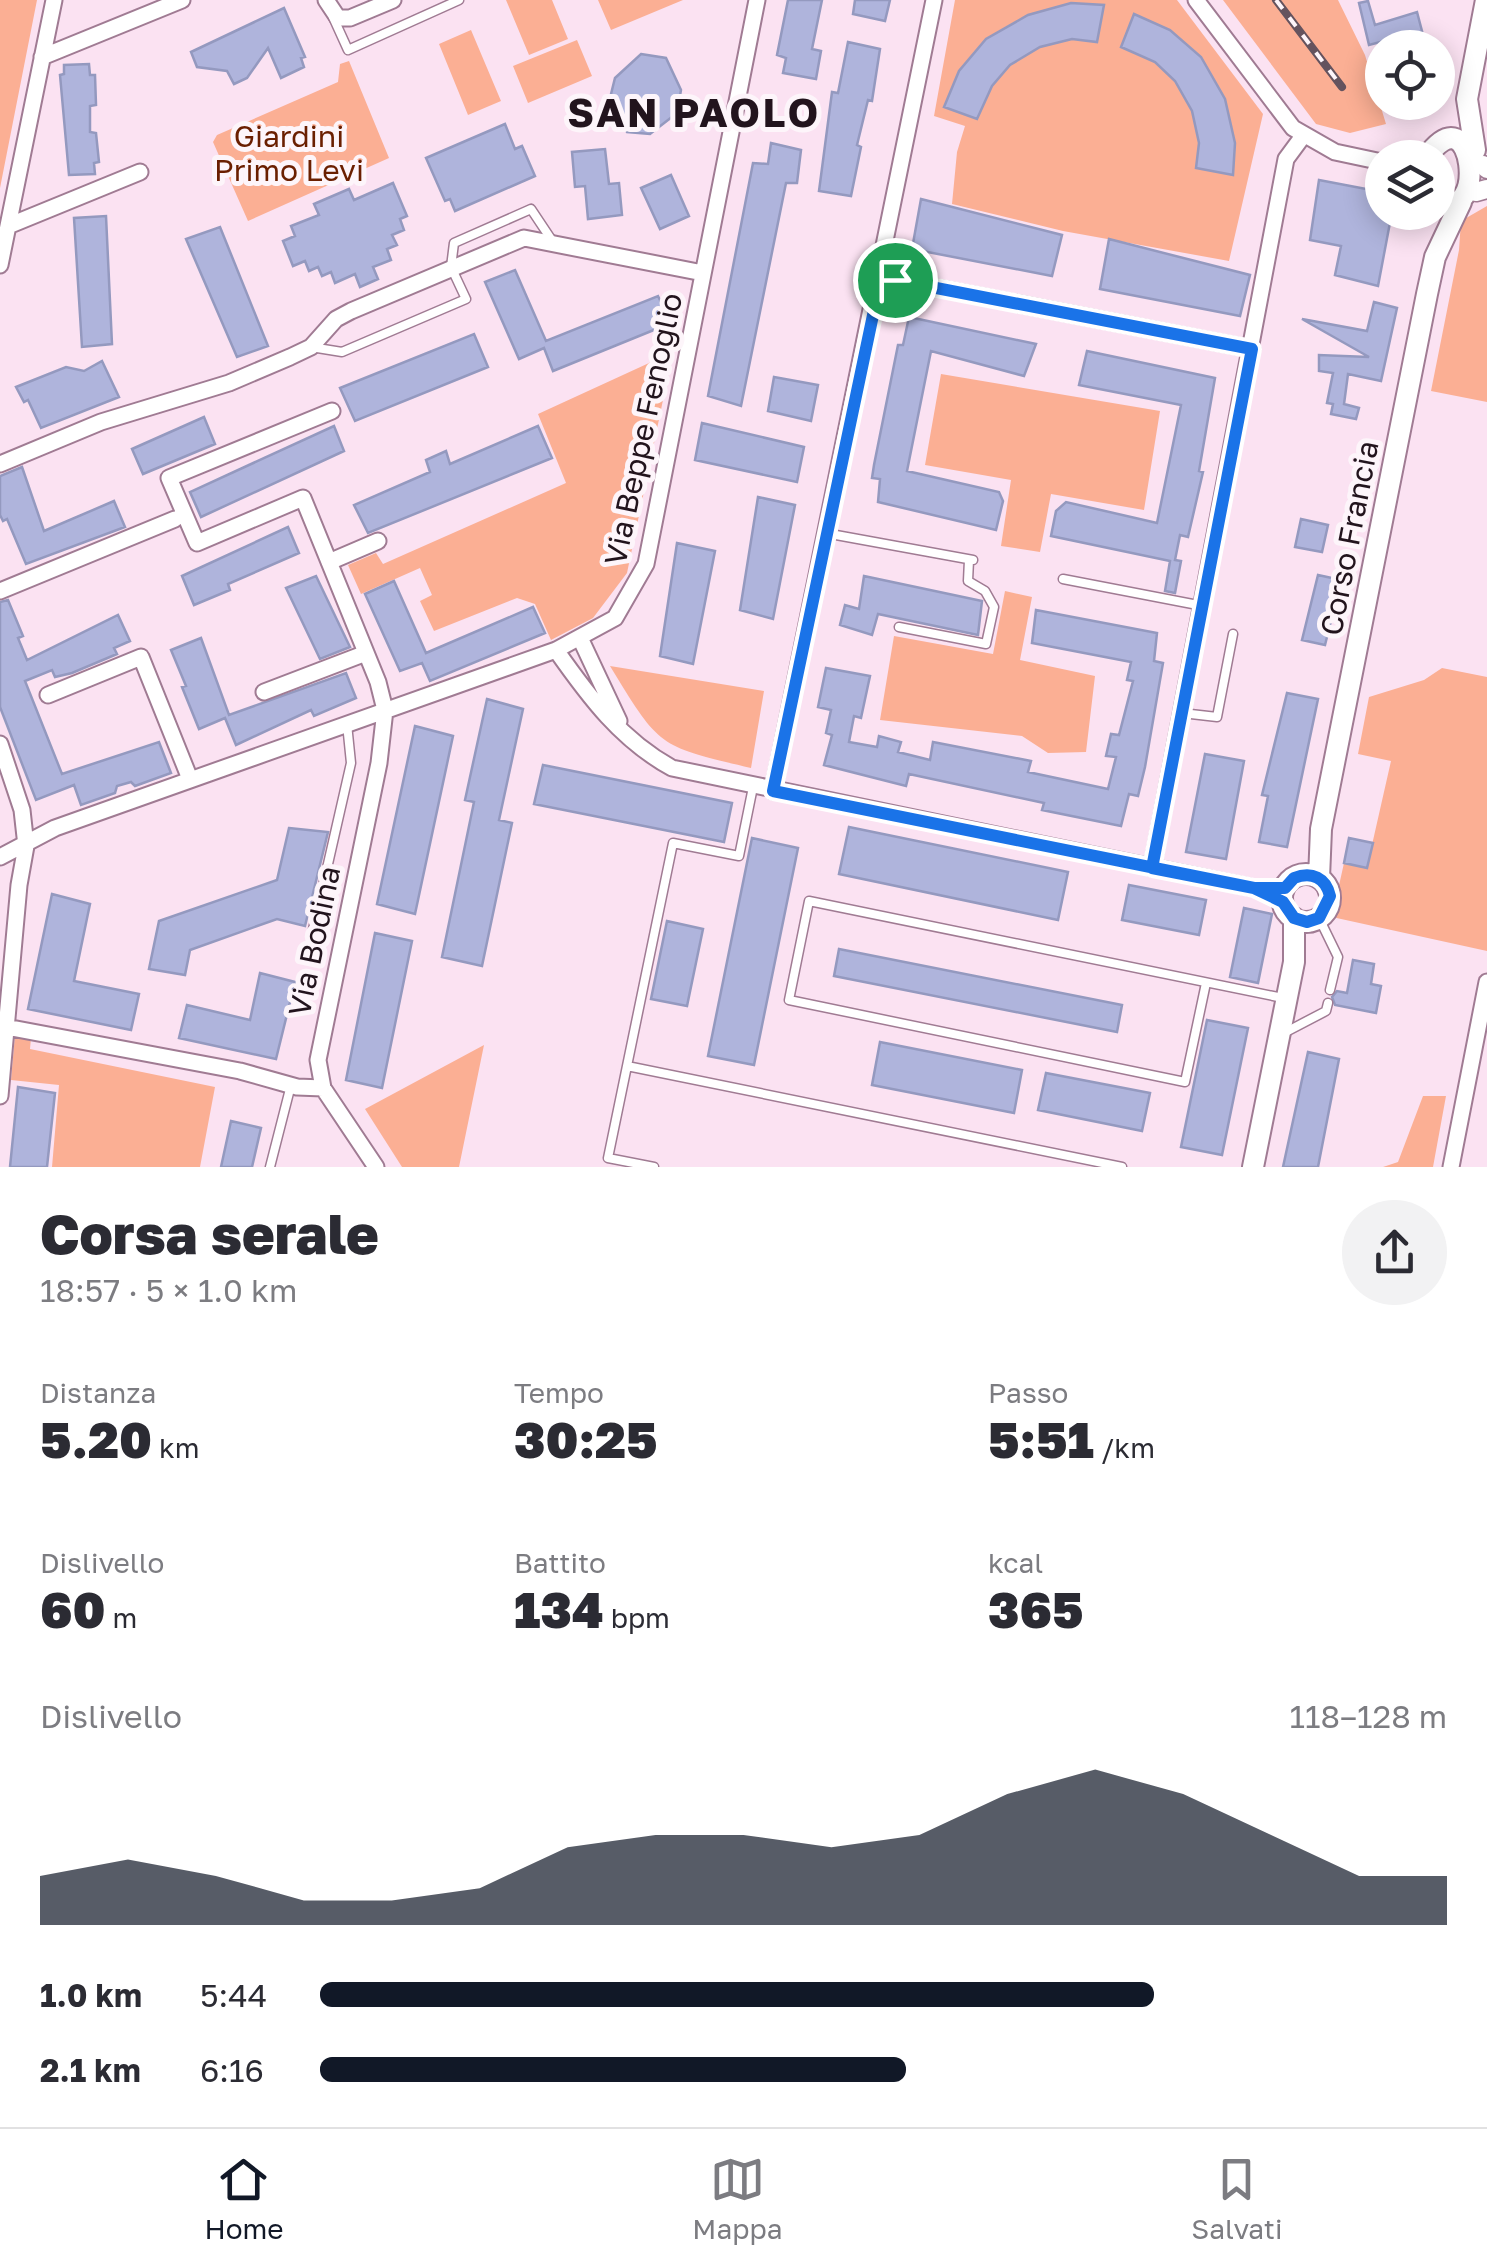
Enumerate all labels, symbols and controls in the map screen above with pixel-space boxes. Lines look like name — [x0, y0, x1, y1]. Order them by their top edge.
map controls — [1365, 30, 1455, 230]
button: locate — [1365, 30, 1455, 120]
district label: SAN PAOLO — [567, 88, 821, 136]
park label: Giardini Primo Levi — [214, 118, 364, 188]
button: layers — [1365, 140, 1455, 230]
pin — [853, 238, 938, 323]
icon: arrive — [868, 253, 923, 308]
street label: Via Beppe Fenoglio — [597, 290, 689, 568]
street label: Corso Francia — [1312, 438, 1386, 638]
street label: Via Bodina — [281, 863, 347, 1019]
text: Corsa serale — [40, 1200, 379, 1266]
button: share — [1342, 1200, 1447, 1305]
text: 18:57 · 5 × 1.0 km — [40, 1271, 297, 1309]
text: Distanza — [40, 1376, 156, 1409]
text: Tempo — [514, 1376, 604, 1409]
text: Passo — [988, 1376, 1068, 1409]
text: 5.20 — [40, 1409, 152, 1469]
text: 30:25 — [514, 1409, 658, 1469]
text: 5:51 — [988, 1409, 1094, 1469]
text: km — [152, 1431, 200, 1464]
text: /km — [1094, 1431, 1155, 1464]
text: Dislivello — [40, 1546, 164, 1579]
text: Battito — [514, 1546, 606, 1579]
text: kcal — [988, 1546, 1043, 1579]
text: 60 — [40, 1579, 106, 1639]
text: 134 — [514, 1579, 604, 1639]
text: 365 — [988, 1579, 1084, 1639]
text: m — [106, 1601, 137, 1634]
text: bpm — [604, 1601, 670, 1634]
text: Dislivello — [40, 1697, 182, 1735]
text: 118–128 m — [1290, 1697, 1447, 1735]
text: 1.0 km — [40, 1976, 142, 2014]
text: 5:44 — [200, 1976, 267, 2014]
text: 2.1 km — [40, 2051, 141, 2089]
text: 6:16 — [200, 2051, 264, 2089]
tab: Home — [204, 2152, 284, 2245]
tab: Mappa — [692, 2152, 783, 2245]
tab: Salvati — [1191, 2152, 1283, 2245]

